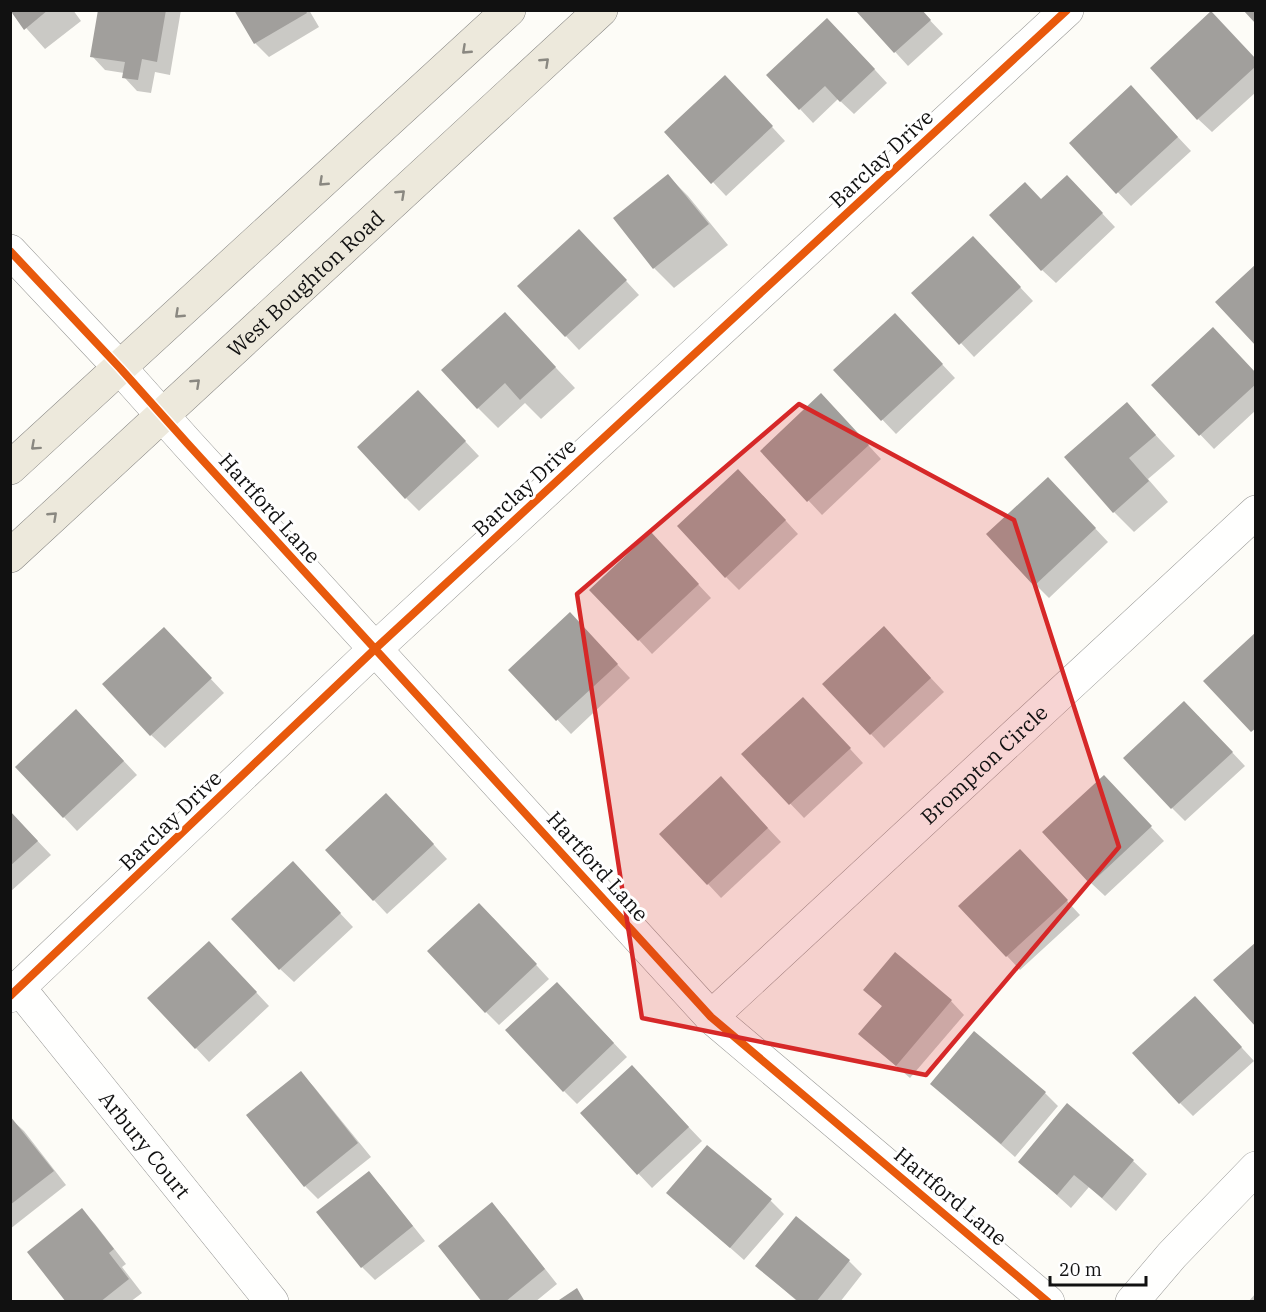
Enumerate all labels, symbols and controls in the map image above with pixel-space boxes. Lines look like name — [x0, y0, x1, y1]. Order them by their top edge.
one-way arrow — [463, 43, 473, 54]
one-way arrow — [538, 58, 548, 69]
street label: Barclay Drive — [823, 103, 939, 213]
one-way arrow — [319, 175, 329, 186]
one-way arrow — [394, 190, 405, 201]
street label: West Boughton Road — [221, 203, 390, 363]
one-way arrow — [176, 307, 186, 318]
one-way arrow — [189, 379, 199, 390]
street label: Barclay Drive — [466, 432, 582, 542]
one-way arrow — [31, 438, 42, 449]
street label: Hartford Lane — [213, 447, 327, 569]
one-way arrow — [47, 512, 57, 523]
street label: Brompton Circle — [914, 698, 1053, 830]
street label: Barclay Drive — [113, 764, 227, 876]
street label: Hartford Lane — [541, 805, 655, 927]
street label: Arbury Court — [93, 1085, 197, 1204]
street label: Hartford Lane — [889, 1140, 1013, 1252]
scale bar — [1050, 1249, 1146, 1287]
text: 20 m — [1059, 1258, 1102, 1281]

